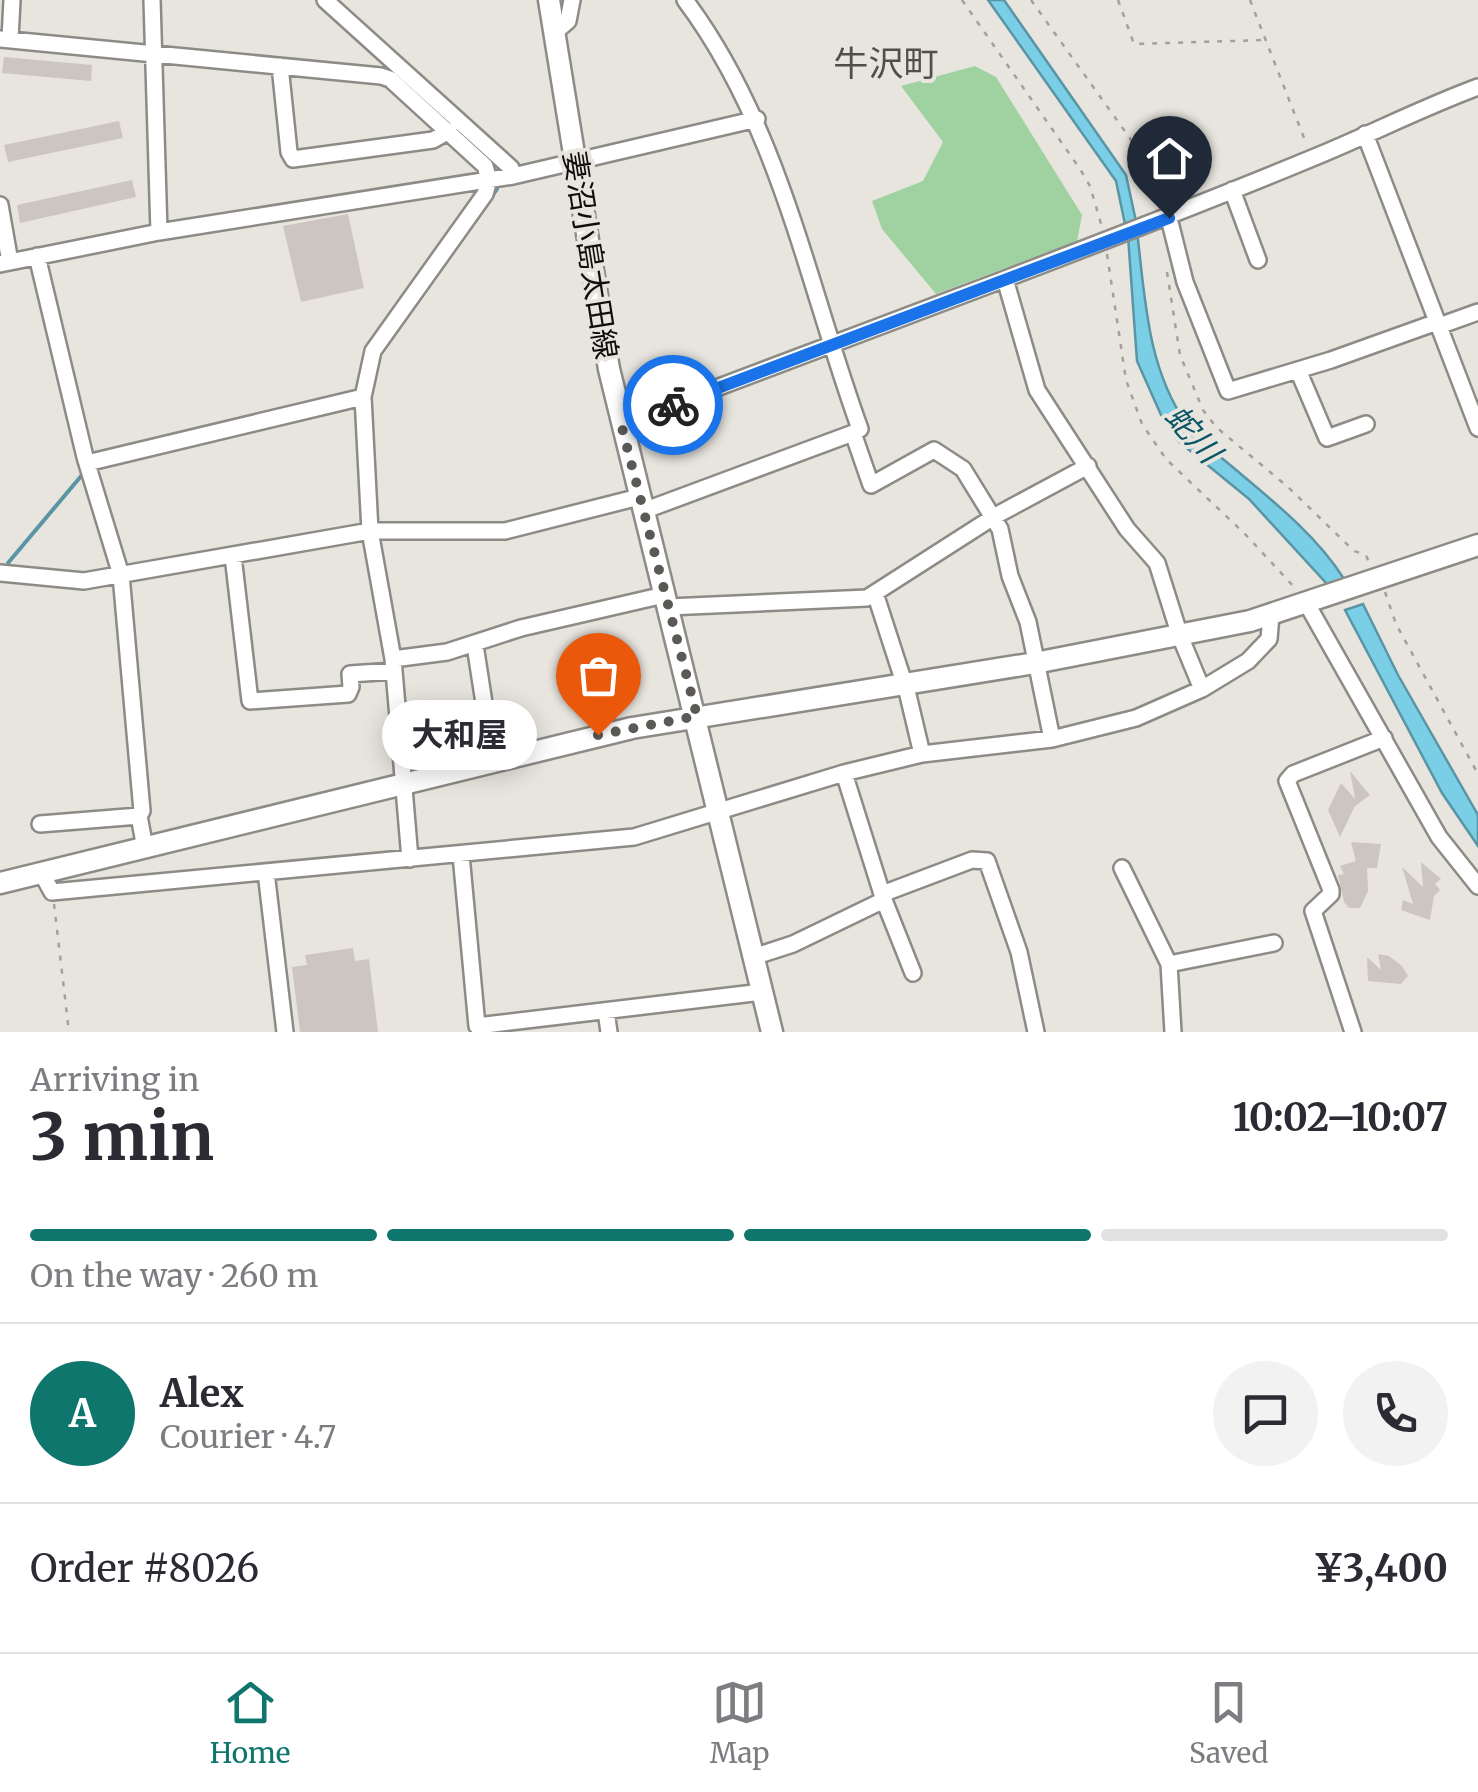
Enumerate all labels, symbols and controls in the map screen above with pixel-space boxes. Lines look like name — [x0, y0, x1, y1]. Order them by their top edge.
district label: 牛沢町 — [833, 42, 939, 86]
pin — [1127, 116, 1212, 219]
icon: home — [1142, 131, 1197, 186]
street label: 妻沼小島太田線 — [556, 148, 626, 362]
courier — [623, 355, 723, 455]
icon: bike — [646, 378, 701, 433]
water label: 蛇川 — [1157, 397, 1231, 473]
pin — [556, 633, 641, 736]
icon: bag — [571, 648, 626, 703]
callout: 大和屋 — [383, 700, 538, 770]
text: 大和屋 — [411, 715, 508, 755]
text: Arriving in — [30, 1060, 199, 1100]
text: 10:02–10:07 — [1233, 1094, 1448, 1141]
text: 3 min — [30, 1096, 214, 1178]
text: On the way · 260 m — [30, 1256, 318, 1296]
button: chat — [1213, 1361, 1318, 1466]
button: phone — [1343, 1361, 1448, 1466]
text: Alex — [160, 1370, 244, 1417]
text: A — [69, 1390, 96, 1437]
text: Courier · 4.7 — [160, 1417, 336, 1457]
text: Order #8026 — [30, 1545, 259, 1592]
text: ¥3,400 — [1313, 1545, 1448, 1592]
tab: Home — [210, 1675, 290, 1771]
tab: Map — [710, 1675, 770, 1771]
tab: Saved — [1189, 1675, 1268, 1771]

